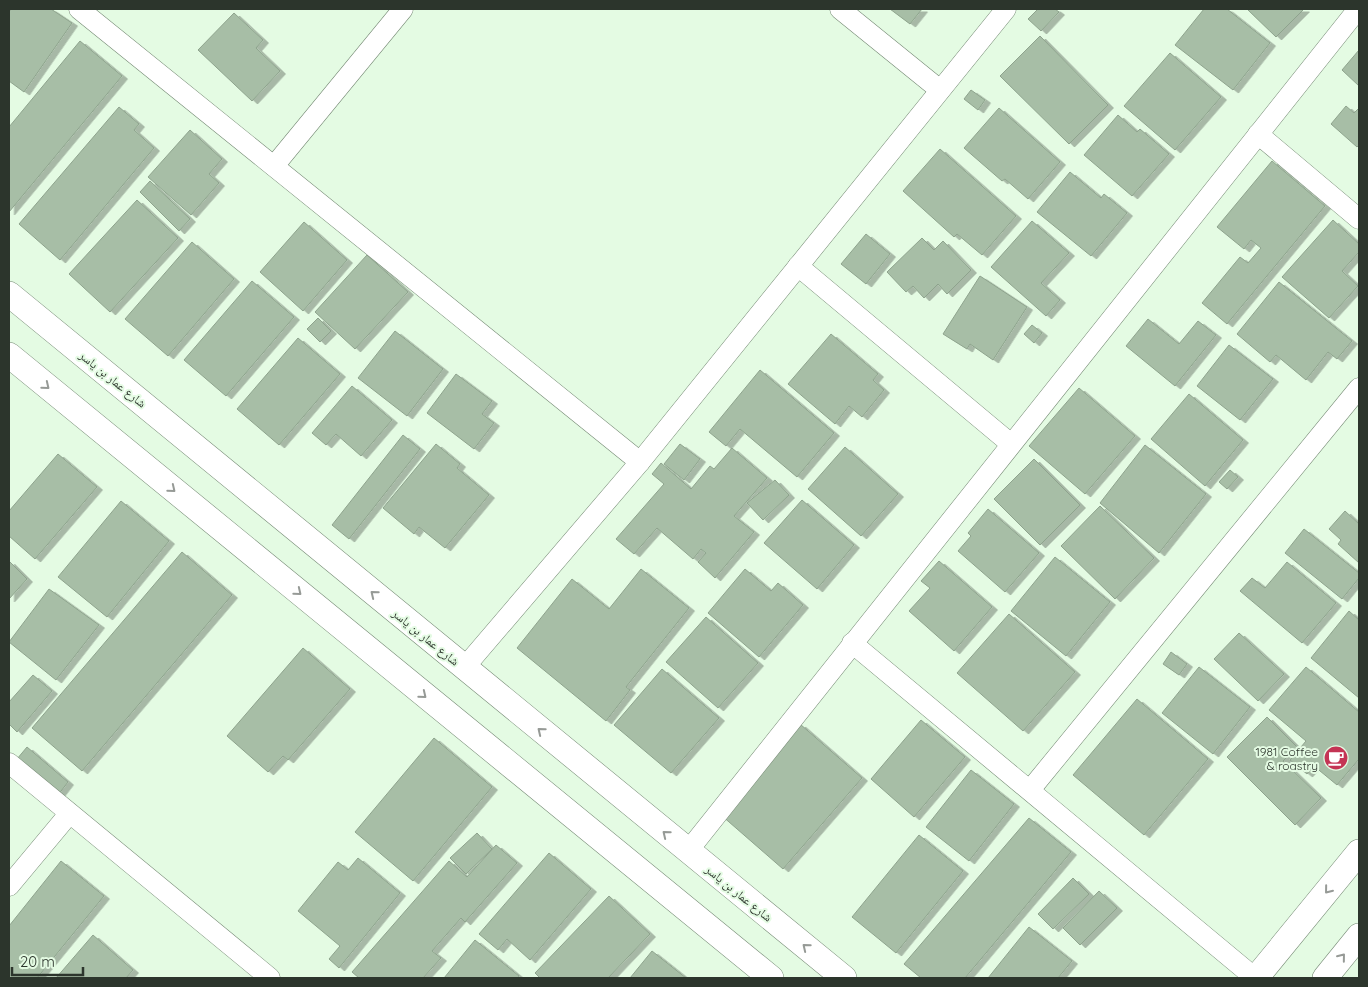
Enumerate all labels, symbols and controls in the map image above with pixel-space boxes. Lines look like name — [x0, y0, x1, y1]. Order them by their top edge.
street label: شارع عمار بن ياسر — [75, 347, 149, 411]
one-way arrow — [41, 380, 50, 389]
one-way arrow — [166, 483, 175, 491]
one-way arrow — [292, 586, 301, 595]
one-way arrow — [371, 591, 380, 600]
street label: شارع عمار بن ياسر — [388, 605, 462, 669]
one-way arrow — [418, 689, 427, 698]
one-way arrow — [537, 727, 546, 736]
place label: 1981 Coffee & roastry — [1255, 744, 1318, 773]
cafe icon: 1981 Coffee & roastry — [1323, 745, 1349, 771]
one-way arrow — [663, 830, 672, 839]
street label: شارع عمار بن ياسر — [701, 861, 775, 925]
one-way arrow — [1326, 884, 1334, 893]
scale bar — [12, 944, 84, 976]
one-way arrow — [803, 945, 812, 953]
text: 20 m — [20, 952, 55, 971]
one-way arrow — [1337, 954, 1346, 963]

